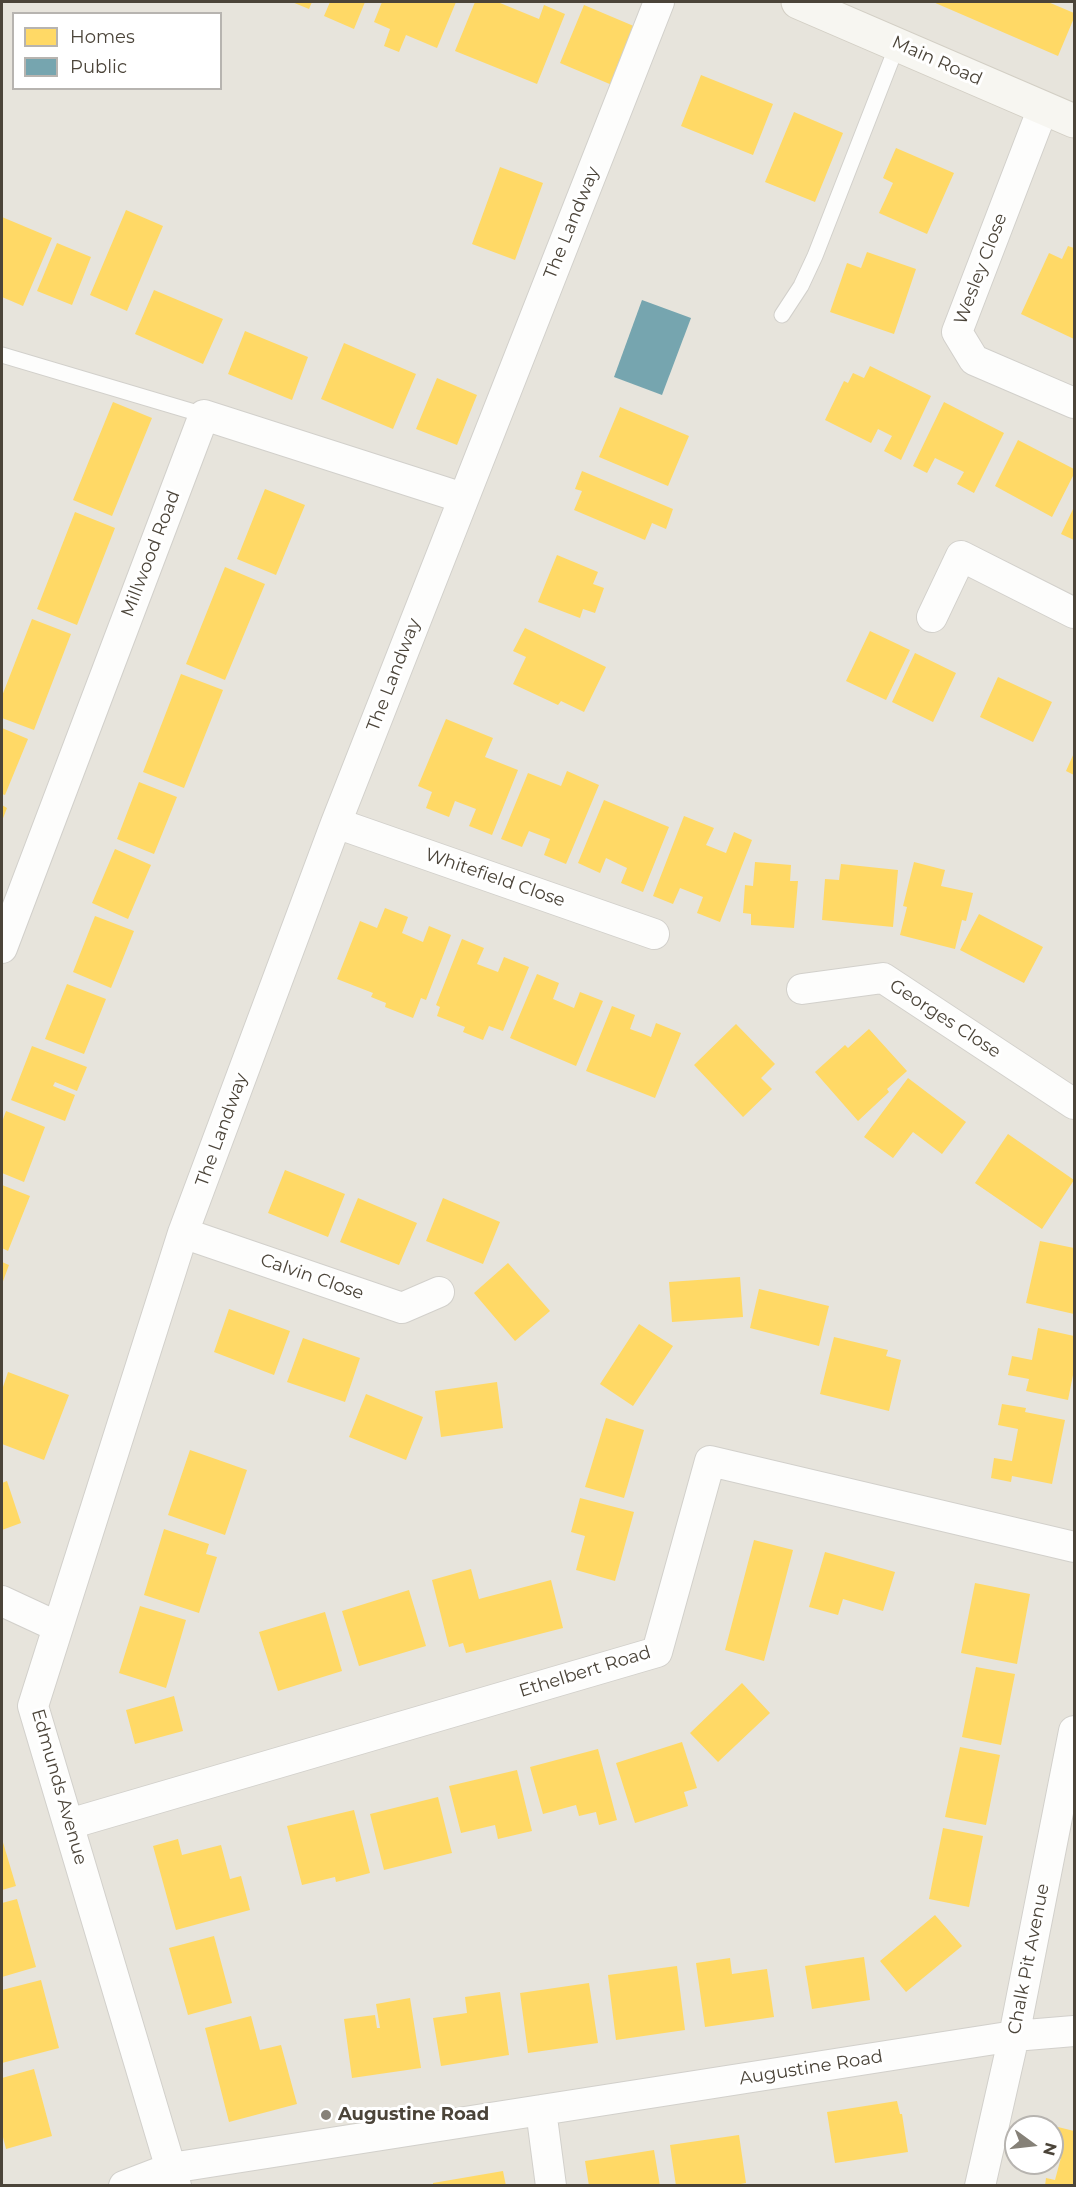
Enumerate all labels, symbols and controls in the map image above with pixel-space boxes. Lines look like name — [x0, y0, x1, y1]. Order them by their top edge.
legend — [12, 12, 222, 90]
text: Homes — [70, 26, 135, 48]
street label: Main Road — [888, 31, 986, 91]
text: Public — [70, 56, 127, 78]
street label: The Landway — [540, 164, 604, 282]
street label: Wesley Close — [950, 210, 1012, 328]
street label: Millwood Road — [117, 488, 185, 620]
street label: The Landway — [363, 615, 425, 735]
street label: Whitefield Close — [422, 844, 568, 912]
street label: Georges Close — [885, 975, 1005, 1063]
street label: The Landway — [191, 1070, 253, 1190]
street label: Calvin Close — [257, 1249, 367, 1305]
street label: Ethelbert Road — [517, 1642, 653, 1702]
street label: Edmunds Avenue — [26, 1707, 92, 1867]
street label: Chalk Pit Avenue — [1004, 1882, 1054, 2036]
street label: Augustine Road — [738, 2046, 884, 2090]
place label: Augustine Road — [338, 2104, 489, 2126]
marker: Augustine Road — [319, 2108, 333, 2122]
north arrow — [1004, 2115, 1064, 2175]
text: N — [1039, 2141, 1061, 2158]

